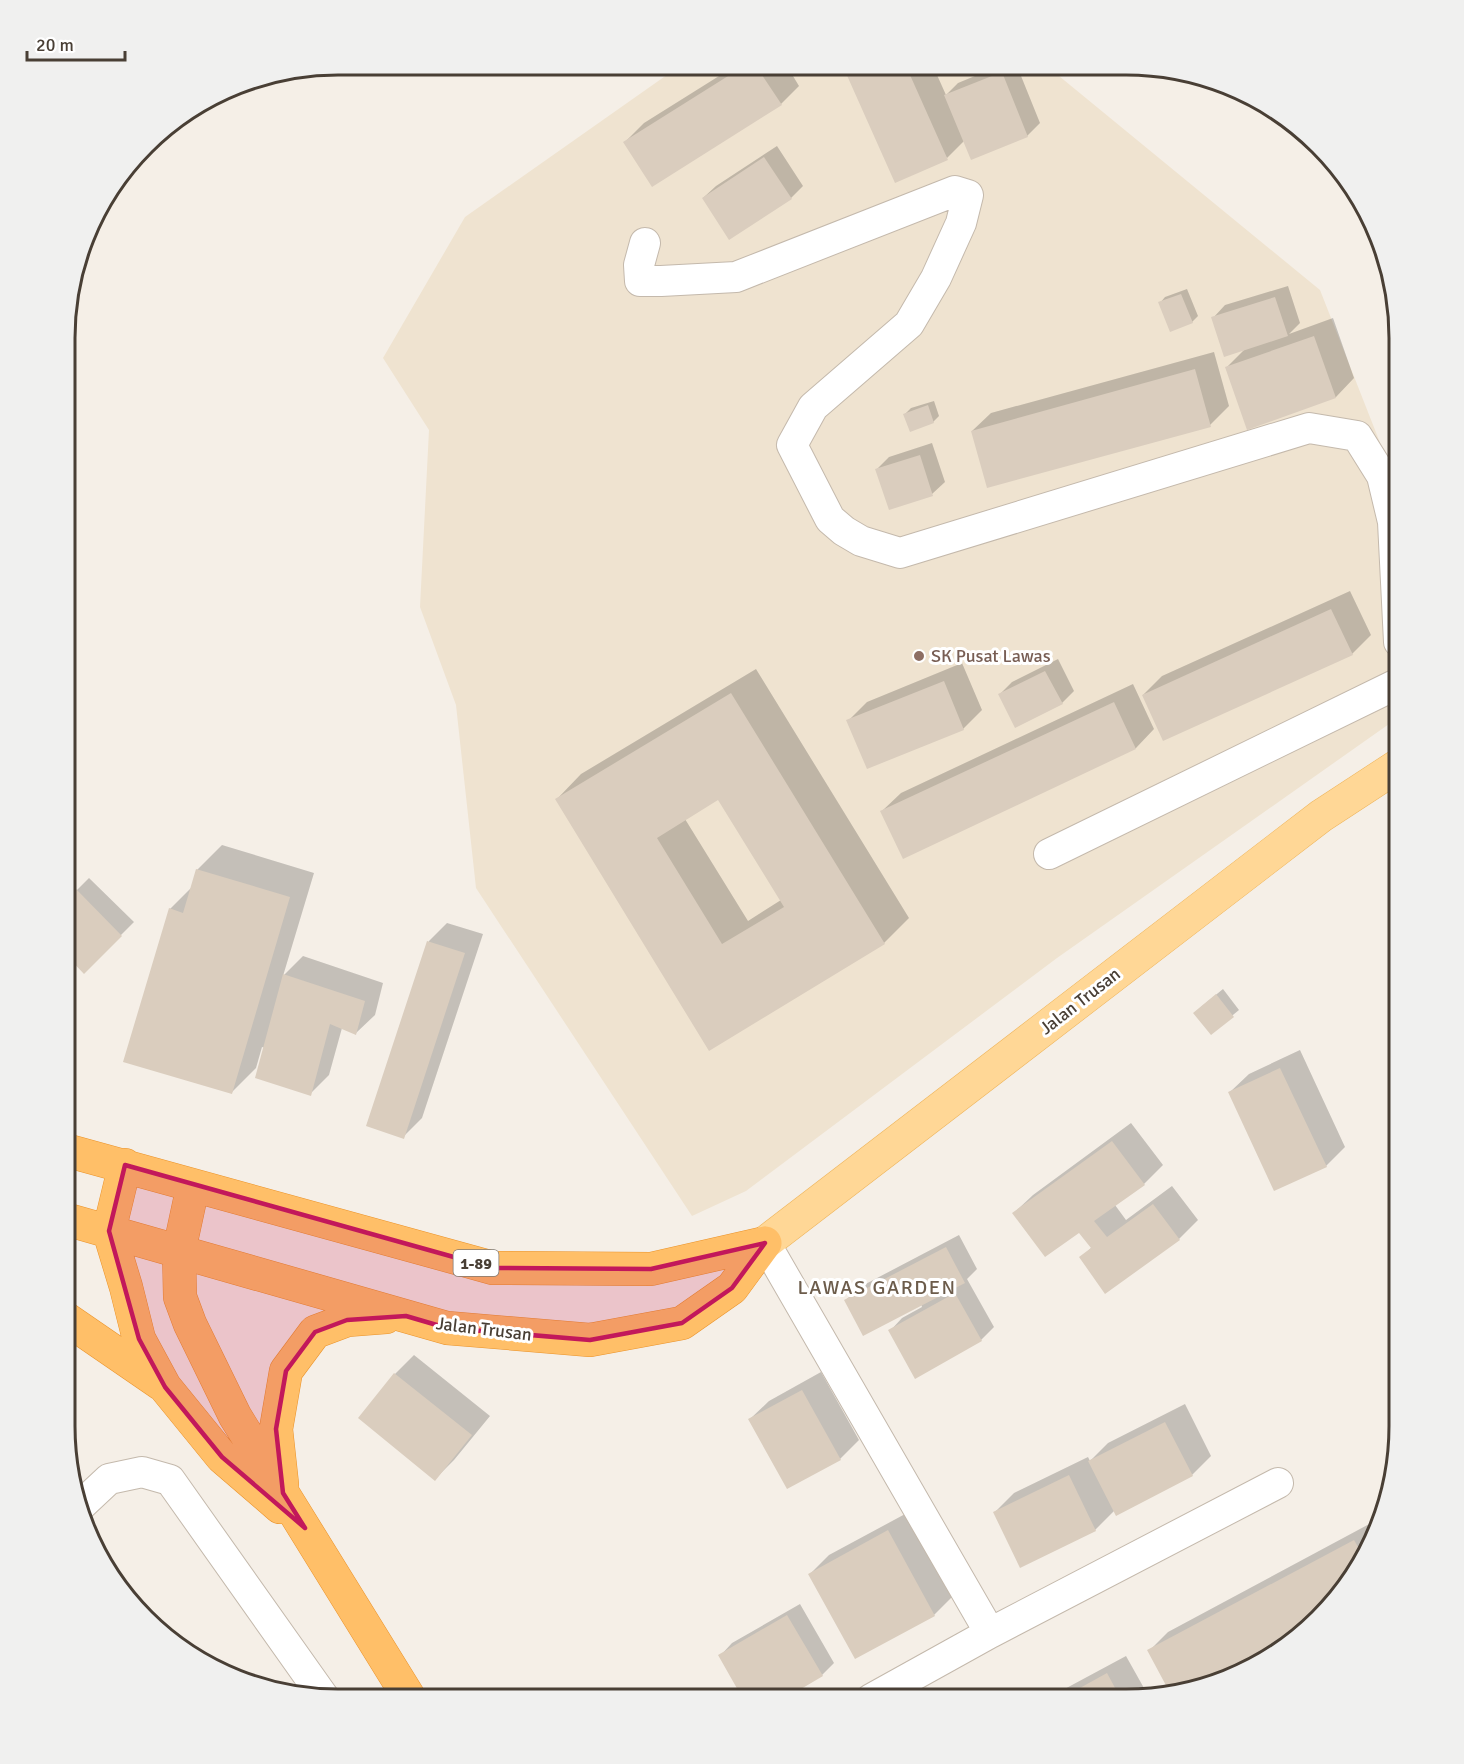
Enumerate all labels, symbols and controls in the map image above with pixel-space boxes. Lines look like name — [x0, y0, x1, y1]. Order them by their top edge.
scale bar — [27, 24, 124, 62]
text: 20 m — [36, 34, 74, 56]
place label: SK Pusat Lawas — [931, 645, 1051, 667]
marker: SK Pusat Lawas — [912, 649, 926, 663]
street label: Jalan Trusan — [1035, 963, 1125, 1039]
road number: 1-89 — [454, 1250, 498, 1276]
district label: LAWAS GARDEN — [797, 1275, 957, 1300]
street label: Jalan Trusan — [435, 1312, 533, 1346]

